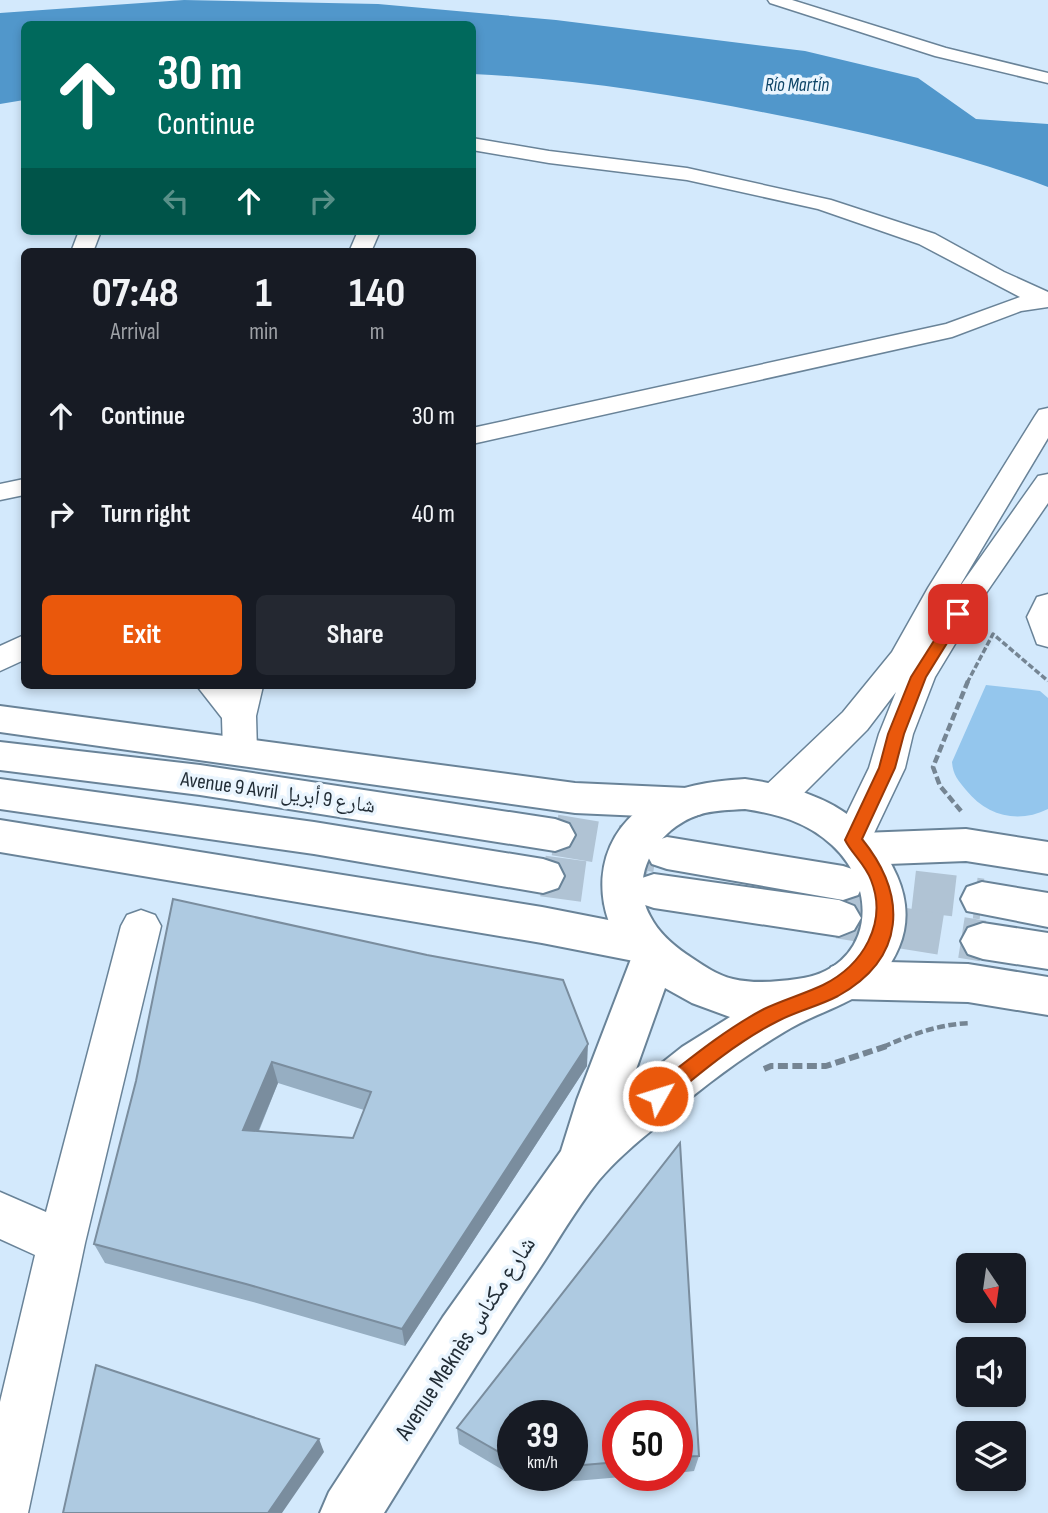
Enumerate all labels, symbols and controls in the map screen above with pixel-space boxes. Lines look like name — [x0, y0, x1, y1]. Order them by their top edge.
text: 30 m — [157, 45, 242, 104]
icon: ahead — [42, 49, 133, 140]
water label: Río Martín — [765, 74, 829, 97]
text: Continue — [157, 105, 255, 144]
icon: left — [157, 182, 195, 220]
icon: ahead — [230, 182, 268, 220]
icon: right — [303, 182, 341, 220]
text: 07:48 — [92, 268, 179, 319]
text: 1 — [256, 268, 272, 319]
text: 140 — [349, 268, 405, 319]
text: Arrival — [110, 318, 160, 346]
text: min — [249, 318, 278, 346]
text: m — [370, 318, 384, 346]
icon: ahead — [42, 397, 80, 435]
text: Continue — [101, 401, 185, 432]
text: 30 m — [412, 401, 455, 432]
icon: right — [42, 495, 80, 533]
text: Turn right — [101, 499, 190, 530]
text: 40 m — [412, 499, 455, 530]
pin — [928, 584, 988, 644]
button: Exit — [42, 595, 242, 675]
button: Share — [256, 595, 455, 675]
icon: arrive — [939, 595, 977, 633]
street label: Avenue 9 Avril شارع 9 أبريل — [178, 766, 377, 819]
position arrow — [621, 1059, 695, 1133]
street label: Avenue Meknès شارع مكناس — [388, 1231, 542, 1446]
north arrow — [956, 1253, 1026, 1323]
map controls — [956, 1253, 1026, 1491]
button: sound — [956, 1337, 1026, 1407]
speed limit sign: 50 — [602, 1400, 693, 1491]
text: 39 — [526, 1415, 559, 1458]
button: layers — [956, 1421, 1026, 1491]
text: km/h — [527, 1452, 558, 1473]

